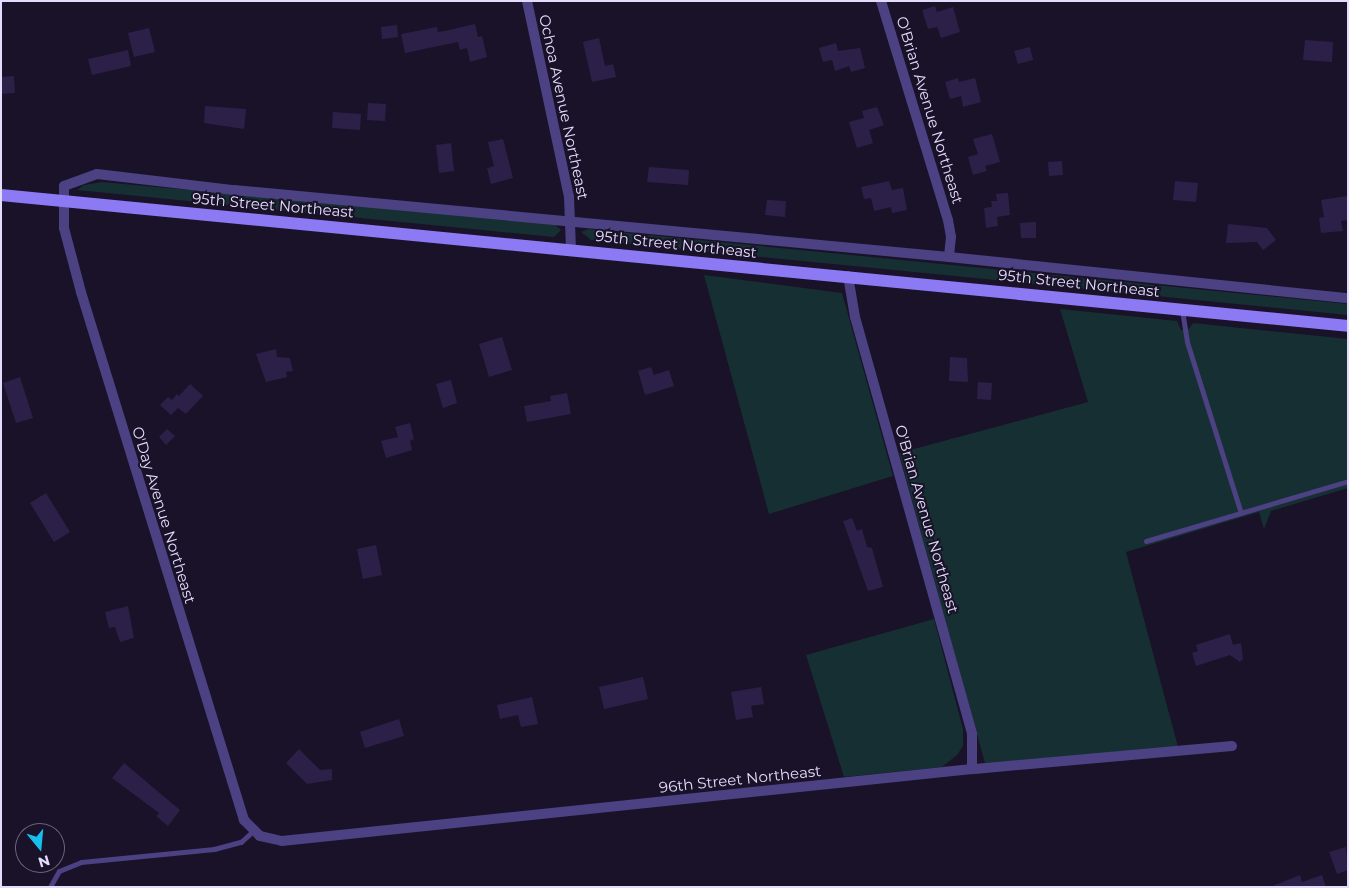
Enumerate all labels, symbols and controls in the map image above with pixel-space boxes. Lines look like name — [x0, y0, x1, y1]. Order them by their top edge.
street label: Ochoa Avenue Northeast — [536, 13, 592, 201]
street label: O'Brian Avenue Northeast — [893, 14, 967, 206]
street label: 95th Street Northeast — [191, 189, 355, 221]
street label: 95th Street Northeast — [594, 227, 758, 261]
street label: 95th Street Northeast — [997, 266, 1161, 300]
street label: O'Brian Avenue Northeast — [891, 423, 963, 615]
street label: O'Day Avenue Northeast — [128, 424, 200, 606]
street label: 96th Street Northeast — [658, 762, 822, 796]
north arrow — [15, 823, 65, 873]
text: N — [36, 851, 52, 872]

